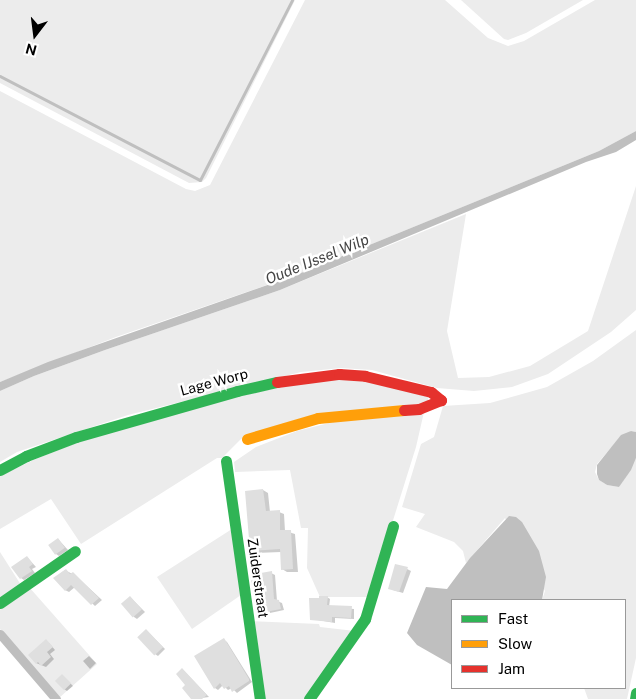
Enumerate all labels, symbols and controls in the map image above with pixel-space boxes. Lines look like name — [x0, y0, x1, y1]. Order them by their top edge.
north arrow — [10, 10, 60, 60]
text: N — [24, 40, 38, 59]
water label: Oude IJssel Wilp — [262, 230, 372, 288]
street label: Lage Worp — [178, 365, 250, 399]
street label: Zuiderstraat — [244, 537, 272, 619]
legend — [451, 599, 626, 689]
text: Fast — [498, 610, 528, 627]
text: Slow — [498, 635, 532, 652]
text: Jam — [498, 660, 525, 677]

